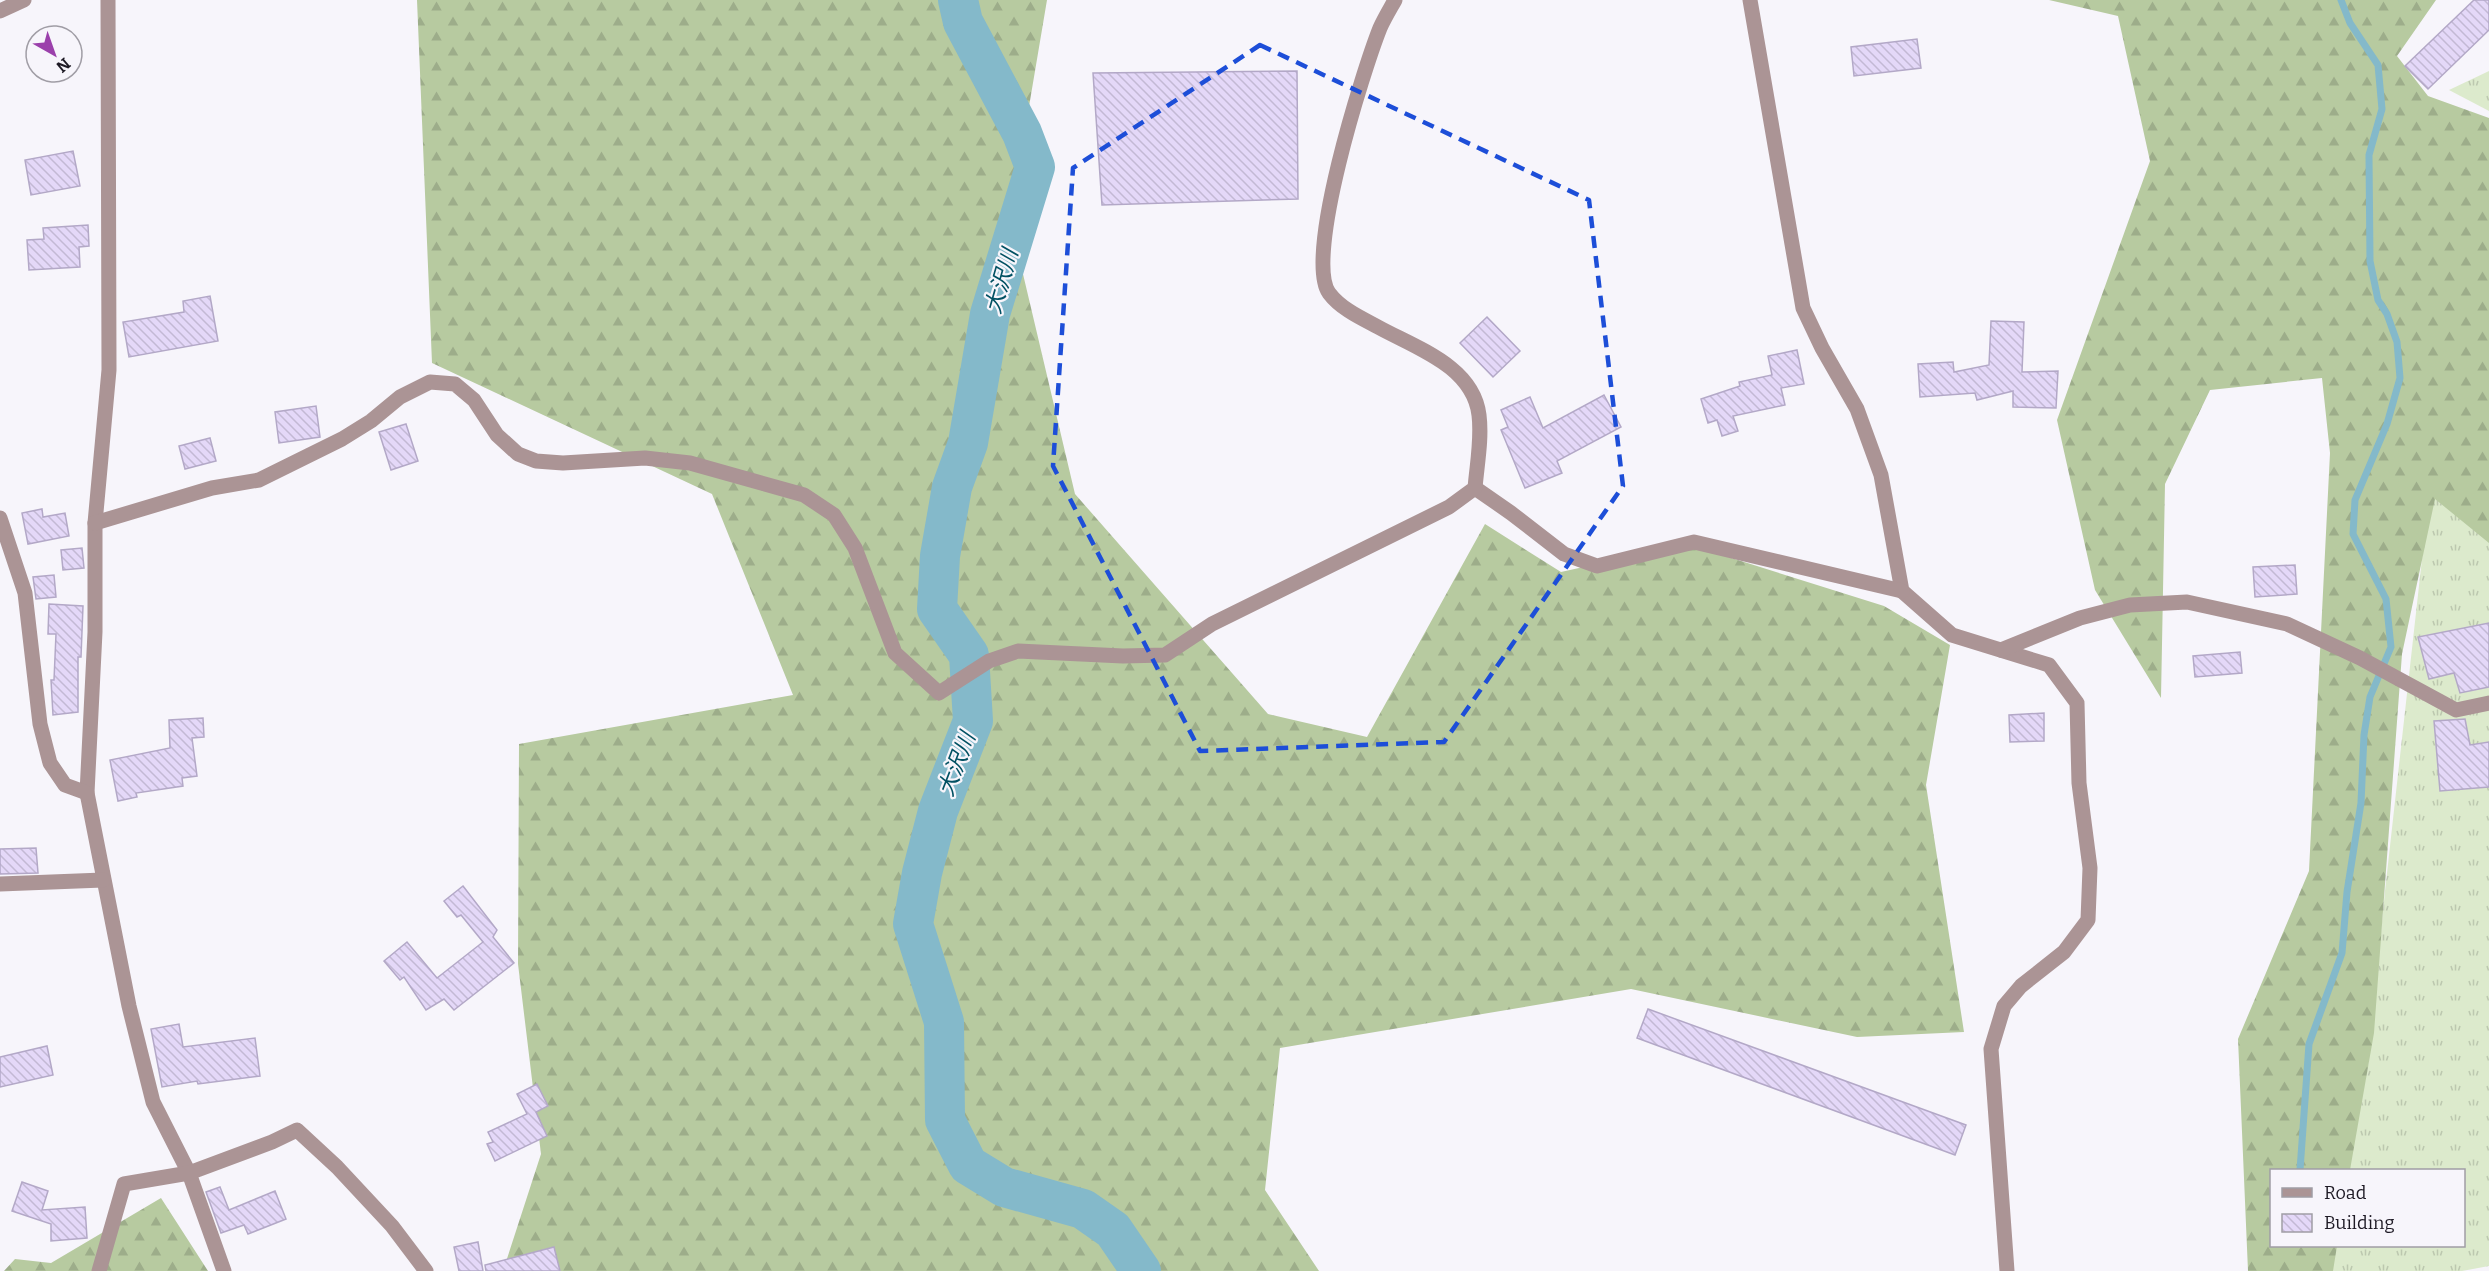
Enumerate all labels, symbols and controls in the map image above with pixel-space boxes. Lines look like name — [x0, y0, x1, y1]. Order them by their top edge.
north arrow — [24, 24, 84, 84]
text: N — [52, 54, 74, 76]
water label: 大沢川 — [979, 244, 1024, 317]
water label: 大沢川 — [932, 727, 982, 800]
legend — [2270, 1169, 2465, 1247]
text: Road — [2324, 1182, 2367, 1204]
text: Building — [2324, 1212, 2395, 1234]

